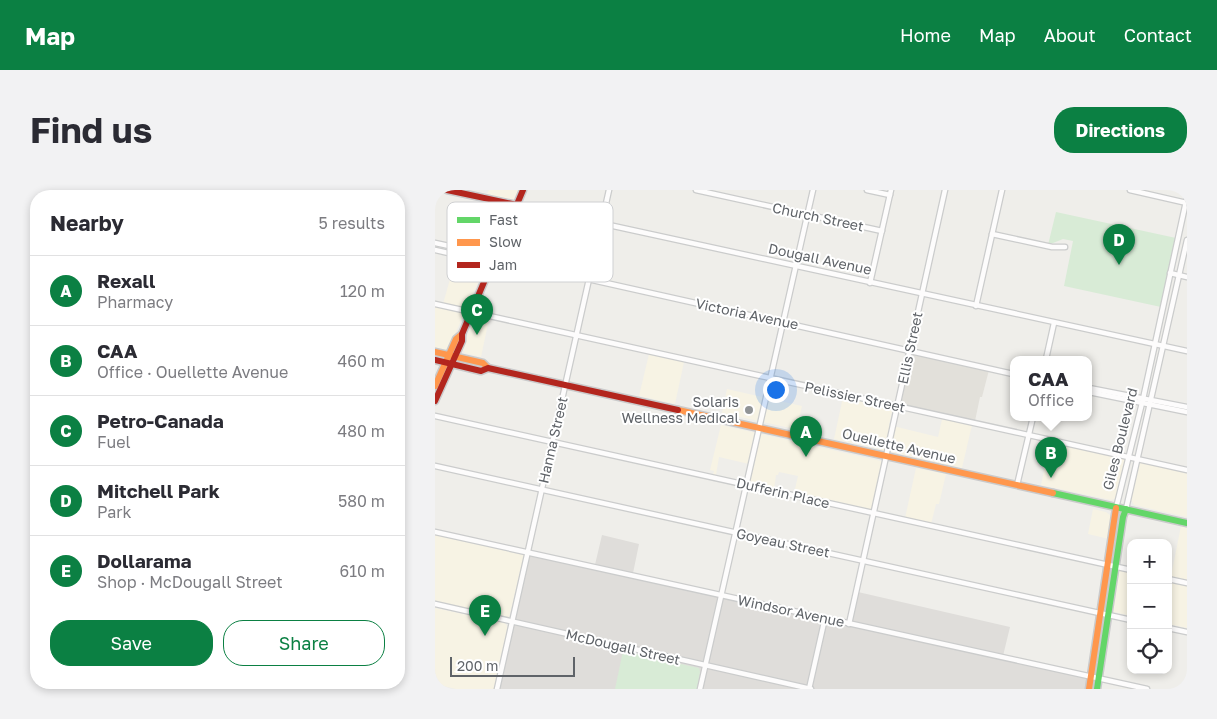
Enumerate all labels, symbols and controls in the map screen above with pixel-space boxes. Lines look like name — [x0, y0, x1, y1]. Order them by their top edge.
text: Map — [25, 21, 75, 50]
text: Home — [900, 24, 951, 46]
text: Map — [979, 24, 1016, 46]
text: About — [1044, 24, 1096, 46]
text: Contact — [1124, 24, 1192, 46]
button: Directions — [1054, 107, 1187, 153]
text: Find us — [30, 109, 152, 151]
street label: Church Street — [771, 199, 865, 235]
legend — [447, 202, 613, 282]
text: Nearby — [50, 210, 124, 236]
text: Fast — [489, 211, 518, 228]
text: 5 results — [319, 213, 385, 233]
pin: D — [1103, 224, 1135, 265]
text: Slow — [489, 233, 522, 250]
street label: Dougall Avenue — [767, 239, 873, 278]
text: Jam — [489, 256, 517, 273]
text: Rexall — [97, 269, 155, 292]
text: A — [60, 281, 72, 301]
text: 120 m — [340, 281, 385, 301]
text: Pharmacy — [97, 292, 173, 312]
pin: C — [461, 294, 493, 335]
street label: Victoria Avenue — [694, 294, 800, 333]
street label: Ellis Street — [894, 310, 925, 386]
text: CAA — [97, 339, 137, 362]
text: B — [60, 351, 72, 371]
text: 460 m — [337, 351, 385, 371]
popup — [1010, 356, 1092, 421]
text: Office · Ouellette Avenue — [97, 362, 288, 382]
text: CAA — [1028, 367, 1069, 390]
your location — [763, 377, 789, 403]
street label: Pelissier Street — [803, 378, 907, 415]
street label: Giles Boulevard — [1099, 386, 1140, 492]
text: Office — [1028, 390, 1074, 410]
place label: Solaris Wellness Medical — [621, 393, 739, 426]
street label: Hanna Street — [534, 395, 571, 485]
marker: Solaris Wellness Medical — [743, 404, 755, 416]
text: Petro-Canada — [97, 409, 224, 432]
pin: A — [790, 416, 822, 457]
text: C — [60, 421, 72, 441]
text: 480 m — [337, 421, 385, 441]
street label: Ouellette Avenue — [841, 424, 958, 467]
text: Fuel — [97, 432, 131, 452]
pin: B — [1035, 437, 1067, 478]
street label: Dufferin Place — [735, 474, 831, 512]
text: Mitchell Park — [97, 479, 220, 502]
text: D — [60, 491, 72, 511]
text: 580 m — [338, 491, 385, 511]
text: Park — [97, 502, 132, 522]
street label: Goyeau Street — [735, 524, 831, 561]
map controls — [1127, 539, 1172, 674]
button: + — [1127, 539, 1172, 584]
text: Dollarama — [97, 549, 192, 572]
text: E — [61, 561, 71, 581]
text: 610 m — [339, 561, 385, 581]
text: Shop · McDougall Street — [97, 572, 283, 592]
button: − — [1127, 584, 1172, 629]
street label: Windsor Avenue — [736, 591, 846, 630]
pin: E — [469, 595, 501, 636]
button: Save — [50, 620, 213, 666]
button: Share — [223, 620, 385, 666]
street label: McDougall Street — [564, 625, 682, 668]
button: locate — [1127, 629, 1172, 674]
scale bar — [450, 654, 575, 677]
text: 200 m — [457, 657, 498, 674]

